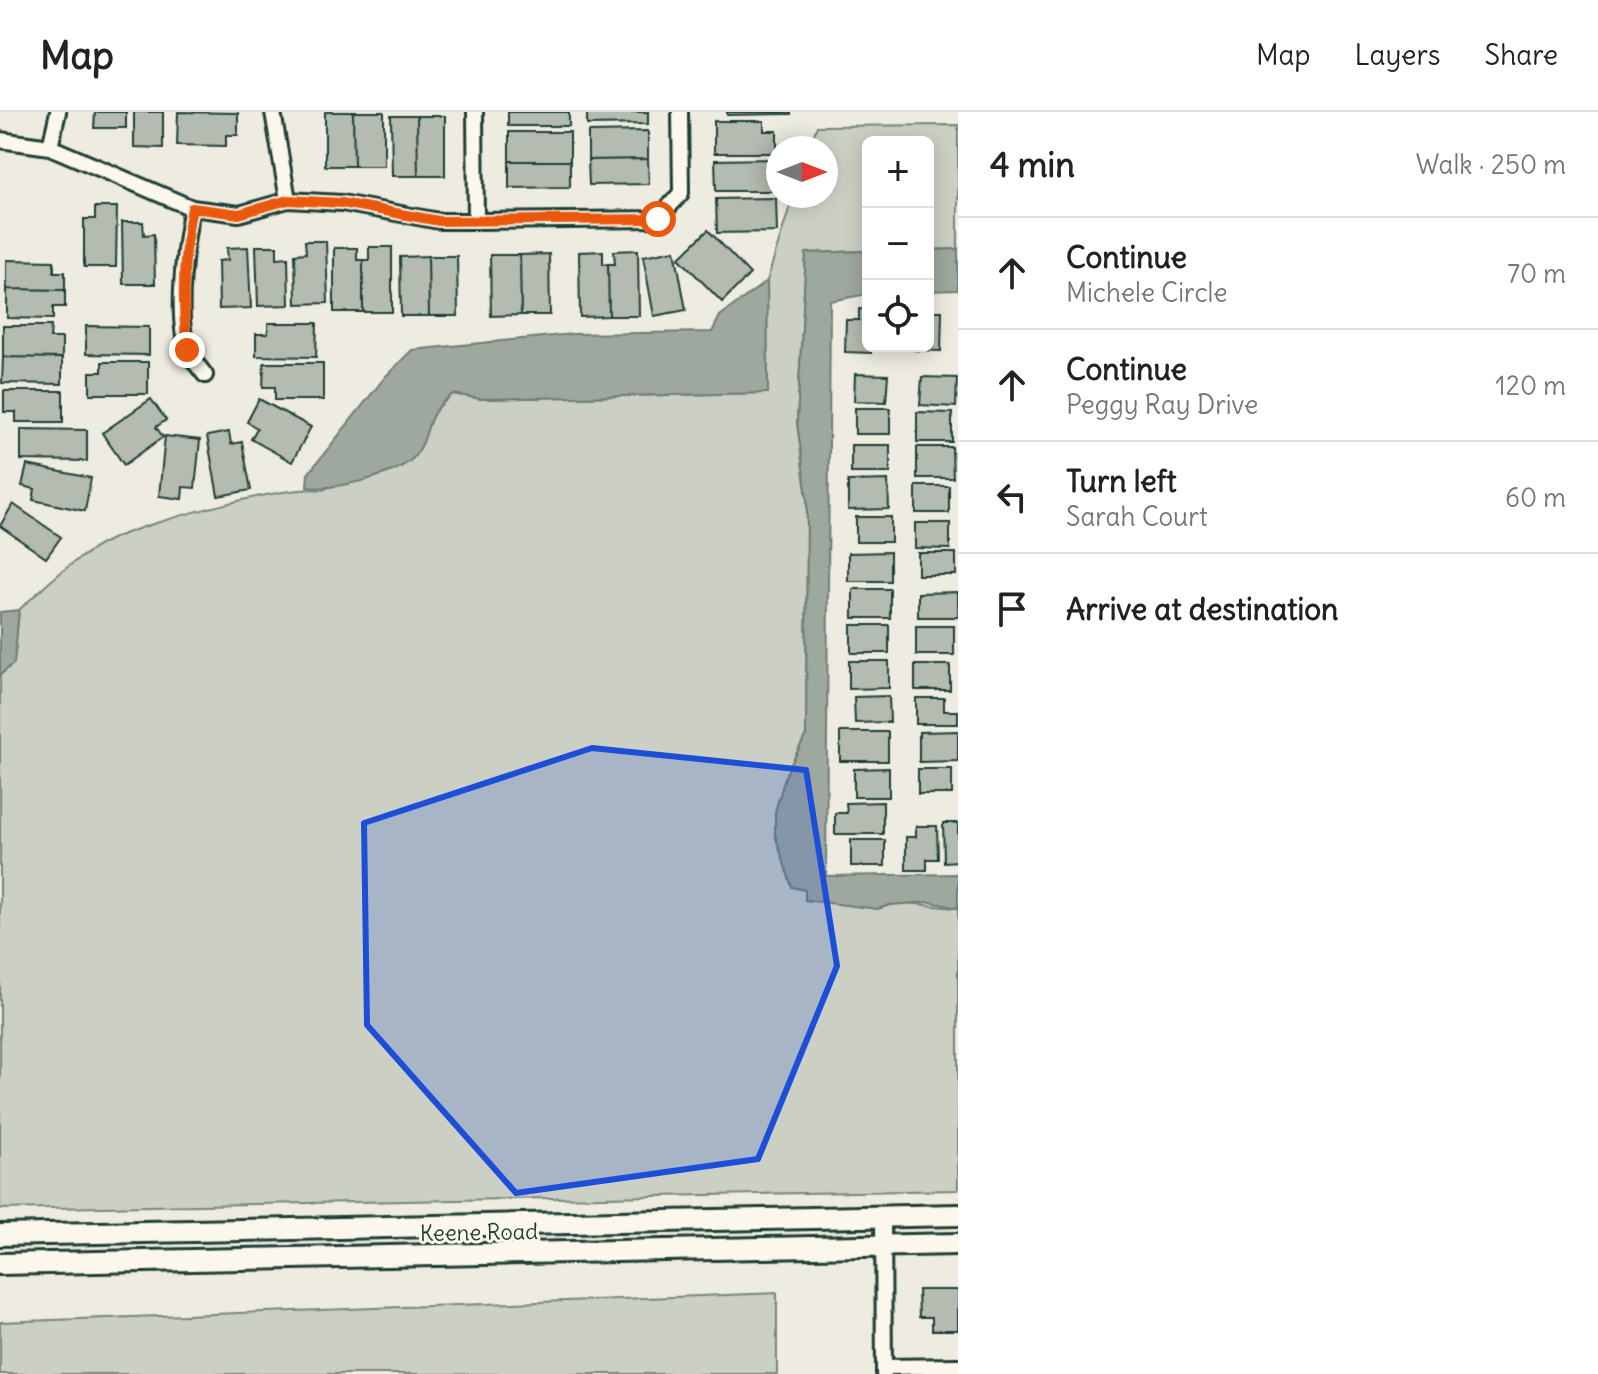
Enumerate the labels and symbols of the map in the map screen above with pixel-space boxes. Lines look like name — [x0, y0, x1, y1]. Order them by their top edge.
north arrow — [766, 136, 838, 208]
route start — [640, 201, 676, 237]
route end — [169, 332, 205, 368]
street label: Keene Road — [420, 1217, 538, 1247]

